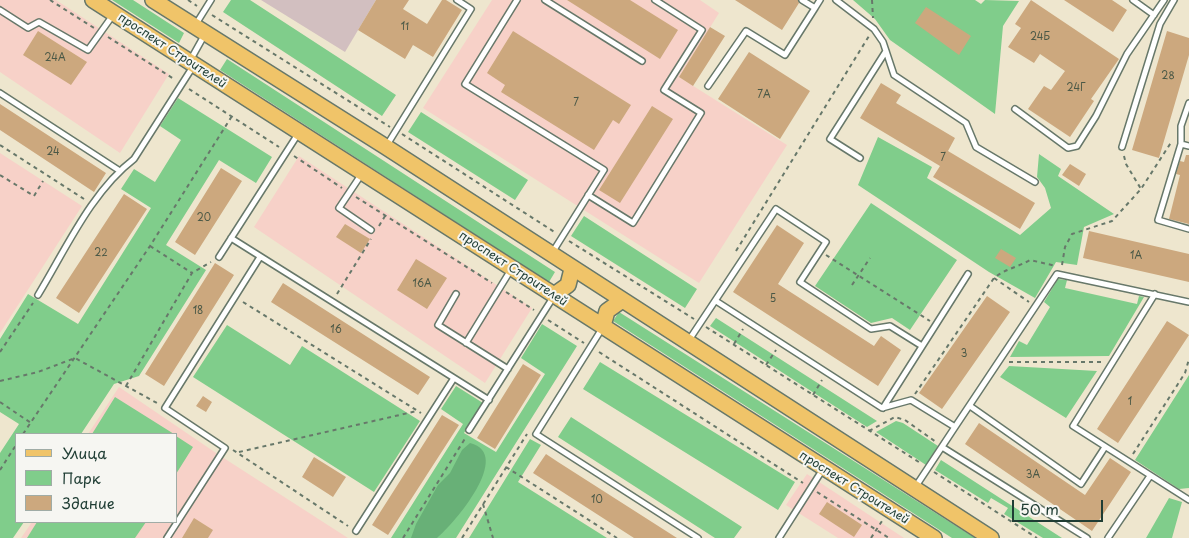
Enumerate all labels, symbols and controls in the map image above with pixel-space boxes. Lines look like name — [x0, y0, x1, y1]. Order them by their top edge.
street label: проспект Строителей — [115, 11, 229, 91]
house number: 11 — [401, 21, 409, 33]
house number: 24Б — [1030, 31, 1050, 43]
house number: 24А — [44, 52, 66, 64]
house number: 28 — [1161, 70, 1175, 82]
house number: 24Г — [1067, 82, 1085, 94]
house number: 7А — [757, 89, 771, 101]
house number: 7 — [573, 97, 579, 109]
house number: 24 — [46, 146, 60, 158]
house number: 7 — [940, 152, 946, 164]
house number: 20 — [197, 212, 211, 224]
street label: проспект Строителей — [456, 229, 570, 309]
house number: 22 — [94, 247, 108, 259]
house number: 1А — [1130, 250, 1142, 262]
house number: 16А — [412, 278, 432, 290]
house number: 5 — [770, 293, 776, 305]
house number: 18 — [193, 305, 203, 317]
house number: 16 — [330, 324, 342, 336]
house number: 3 — [961, 348, 967, 360]
house number: 1 — [1128, 396, 1132, 408]
legend — [15, 433, 178, 523]
text: Улица — [62, 441, 107, 464]
street label: проспект Строителей — [797, 448, 911, 528]
text: Парк — [62, 466, 101, 489]
house number: 3А — [1026, 469, 1040, 481]
scale bar — [1014, 490, 1105, 522]
text: Здание — [62, 491, 115, 514]
house number: 10 — [591, 494, 603, 506]
text: 50 m — [1020, 497, 1059, 520]

